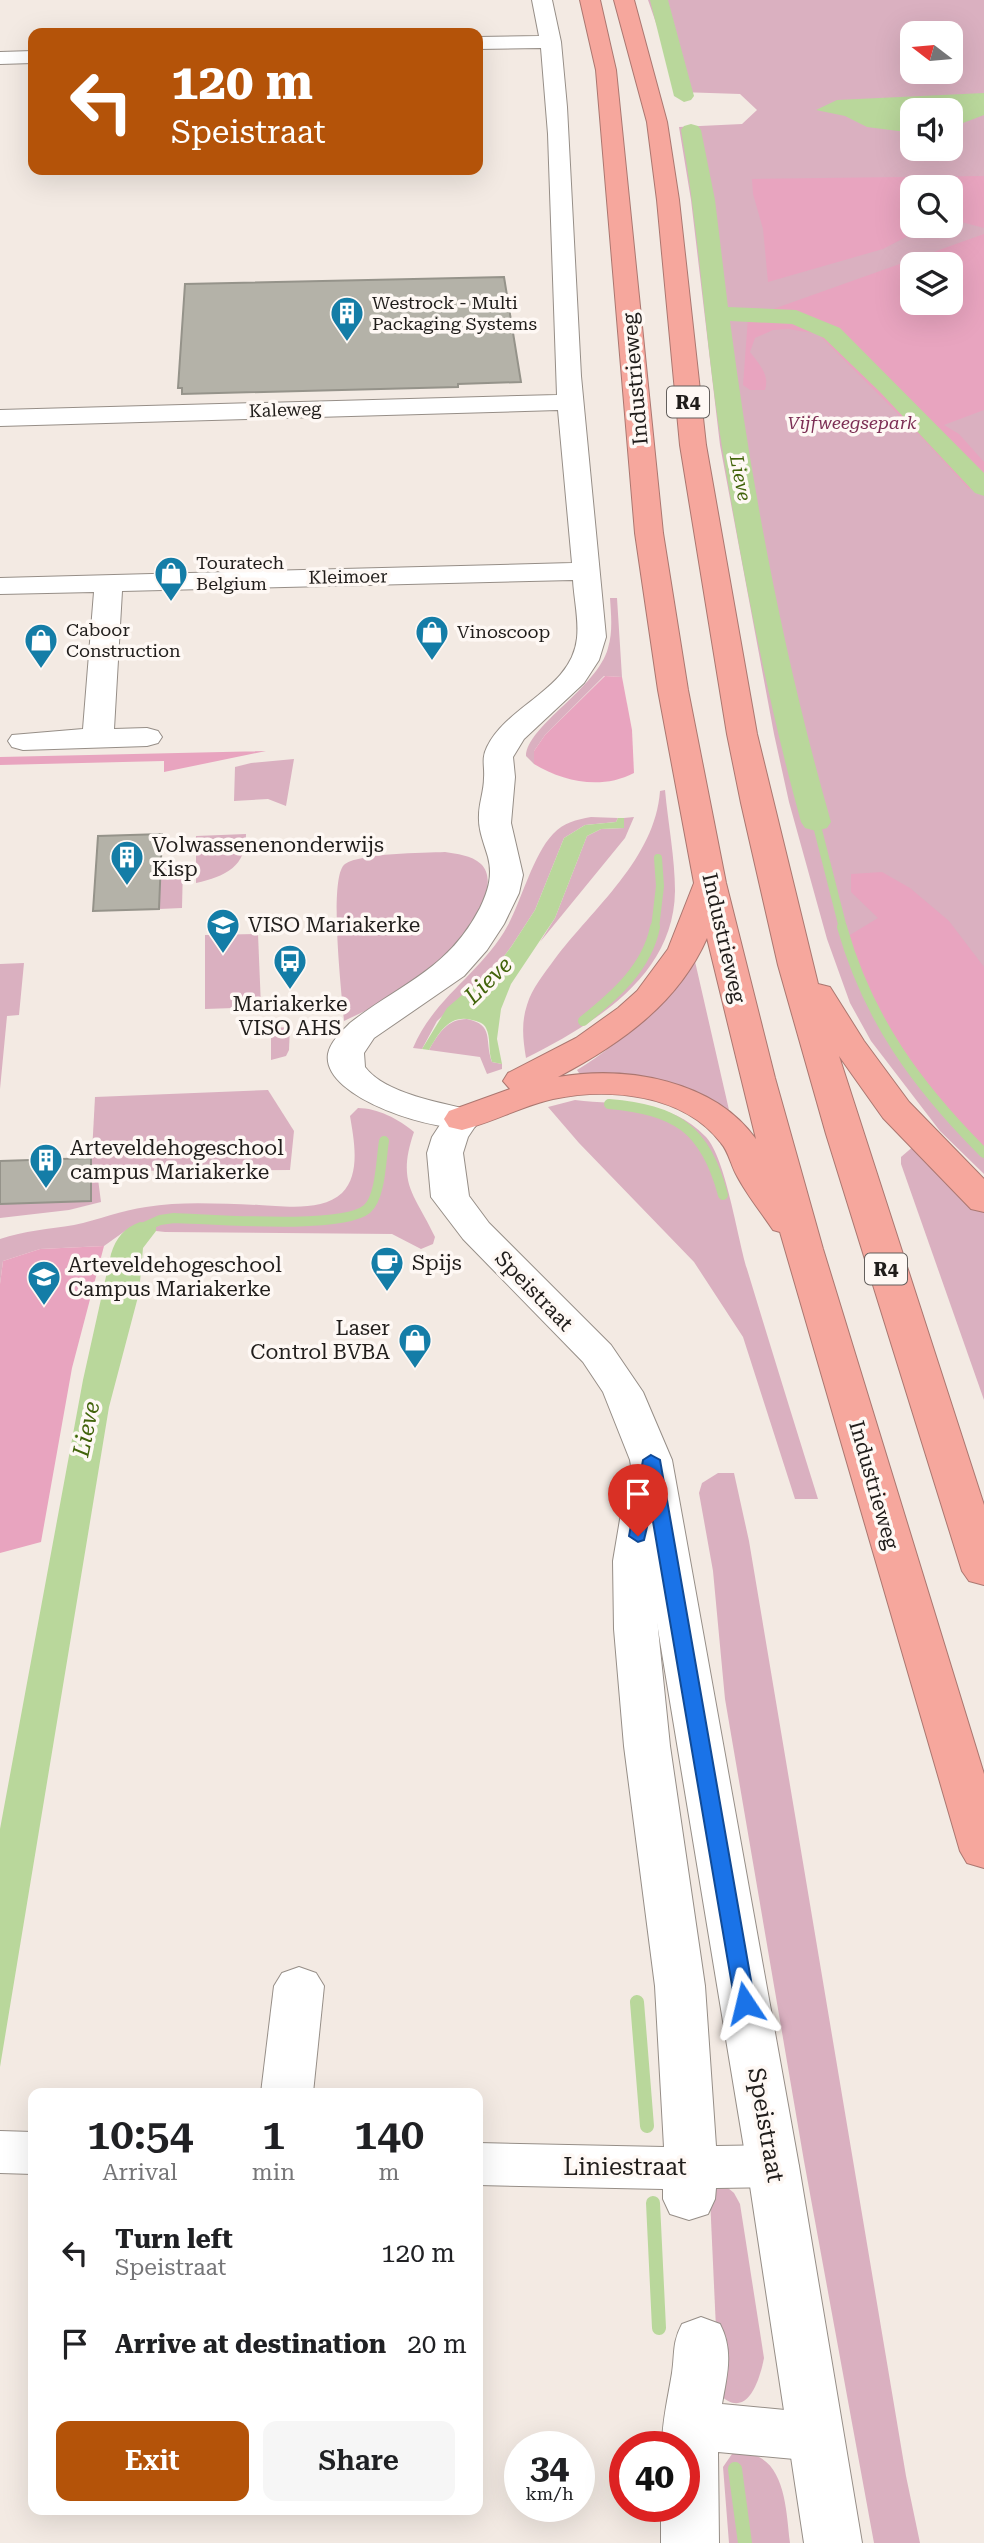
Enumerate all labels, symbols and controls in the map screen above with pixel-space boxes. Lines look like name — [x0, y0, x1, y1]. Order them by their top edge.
north arrow — [900, 21, 962, 84]
map controls — [900, 21, 963, 315]
text: 120 m — [171, 54, 313, 111]
icon: left — [56, 56, 147, 147]
button: sound — [900, 98, 963, 161]
text: Speistraat — [171, 113, 326, 151]
button: search — [900, 175, 963, 238]
button: layers — [900, 252, 963, 315]
place label: Westrock - Multi Packaging Systems — [372, 292, 537, 334]
building icon: Westrock - Multi Packaging Systems — [328, 294, 366, 343]
street label: Industrieweg — [617, 312, 653, 446]
road number: R4 — [667, 386, 709, 418]
street label: Kaleweg — [248, 398, 322, 421]
park label: Vijfweegsepark — [787, 412, 917, 433]
water label: Lieve — [725, 452, 756, 503]
place label: Touratech Belgium — [196, 552, 285, 594]
shop icon: Touratech Belgium — [152, 554, 190, 603]
street label: Kleimoer — [308, 565, 388, 588]
shop icon: Vinoscoop — [413, 613, 451, 662]
place label: Caboor Construction — [66, 619, 181, 661]
shop icon: Caboor Construction — [22, 621, 60, 670]
place label: Vinoscoop — [457, 621, 550, 642]
place label: Volwassenenonderwijs Kisp — [152, 833, 384, 881]
building icon: Volwassenenonderwijs Kisp — [108, 838, 146, 887]
street label: Industrieweg — [697, 871, 751, 1005]
school or university icon: VISO Mariakerke — [204, 906, 242, 955]
place label: VISO Mariakerke — [248, 913, 420, 937]
bus stop icon: Mariakerke VISO AHS — [271, 942, 309, 991]
water label: Lieve — [458, 951, 518, 1010]
place label: Mariakerke VISO AHS — [233, 992, 347, 1040]
place label: Arteveldehogeschool campus Mariakerke — [70, 1136, 284, 1184]
building icon: Arteveldehogeschool campus Mariakerke — [27, 1141, 65, 1190]
cafe icon: Spijs — [368, 1244, 406, 1293]
street label: Speistraat — [490, 1246, 578, 1336]
place label: Spijs — [412, 1251, 462, 1275]
place label: Arteveldehogeschool Campus Mariakerke — [68, 1253, 282, 1301]
road number: R4 — [865, 1254, 907, 1284]
school or university icon: Arteveldehogeschool Campus Mariakerke — [25, 1258, 63, 1307]
place label: Laser Control BVBA — [250, 1316, 390, 1364]
shop icon: Laser Control BVBA — [396, 1321, 434, 1370]
water label: Lieve — [67, 1399, 106, 1460]
street label: Industrieweg — [844, 1418, 904, 1552]
pin — [608, 1464, 668, 1536]
icon: arrive — [619, 1475, 657, 1513]
position arrow — [708, 1966, 782, 2040]
street label: Speistraat — [742, 2065, 790, 2185]
text: 10:54 — [87, 2110, 193, 2159]
text: 1 — [262, 2110, 285, 2159]
text: 140 — [354, 2110, 424, 2159]
street label: Liniestraat — [563, 2153, 687, 2181]
text: Arrival — [103, 2159, 177, 2186]
text: min — [252, 2159, 295, 2186]
text: m — [378, 2159, 399, 2186]
text: Turn left — [115, 2224, 233, 2254]
icon: left — [56, 2234, 94, 2272]
text: 120 m — [381, 2238, 455, 2268]
text: Speistraat — [115, 2254, 226, 2281]
icon: arrive — [56, 2325, 94, 2363]
text: Arrive at destination — [115, 2329, 386, 2359]
text: 20 m — [407, 2329, 467, 2359]
button: Exit — [56, 2421, 249, 2501]
button: Share — [263, 2421, 455, 2501]
speed limit sign: 40 — [609, 2431, 700, 2522]
text: 34 — [530, 2447, 569, 2488]
text: km/h — [525, 2483, 574, 2504]

